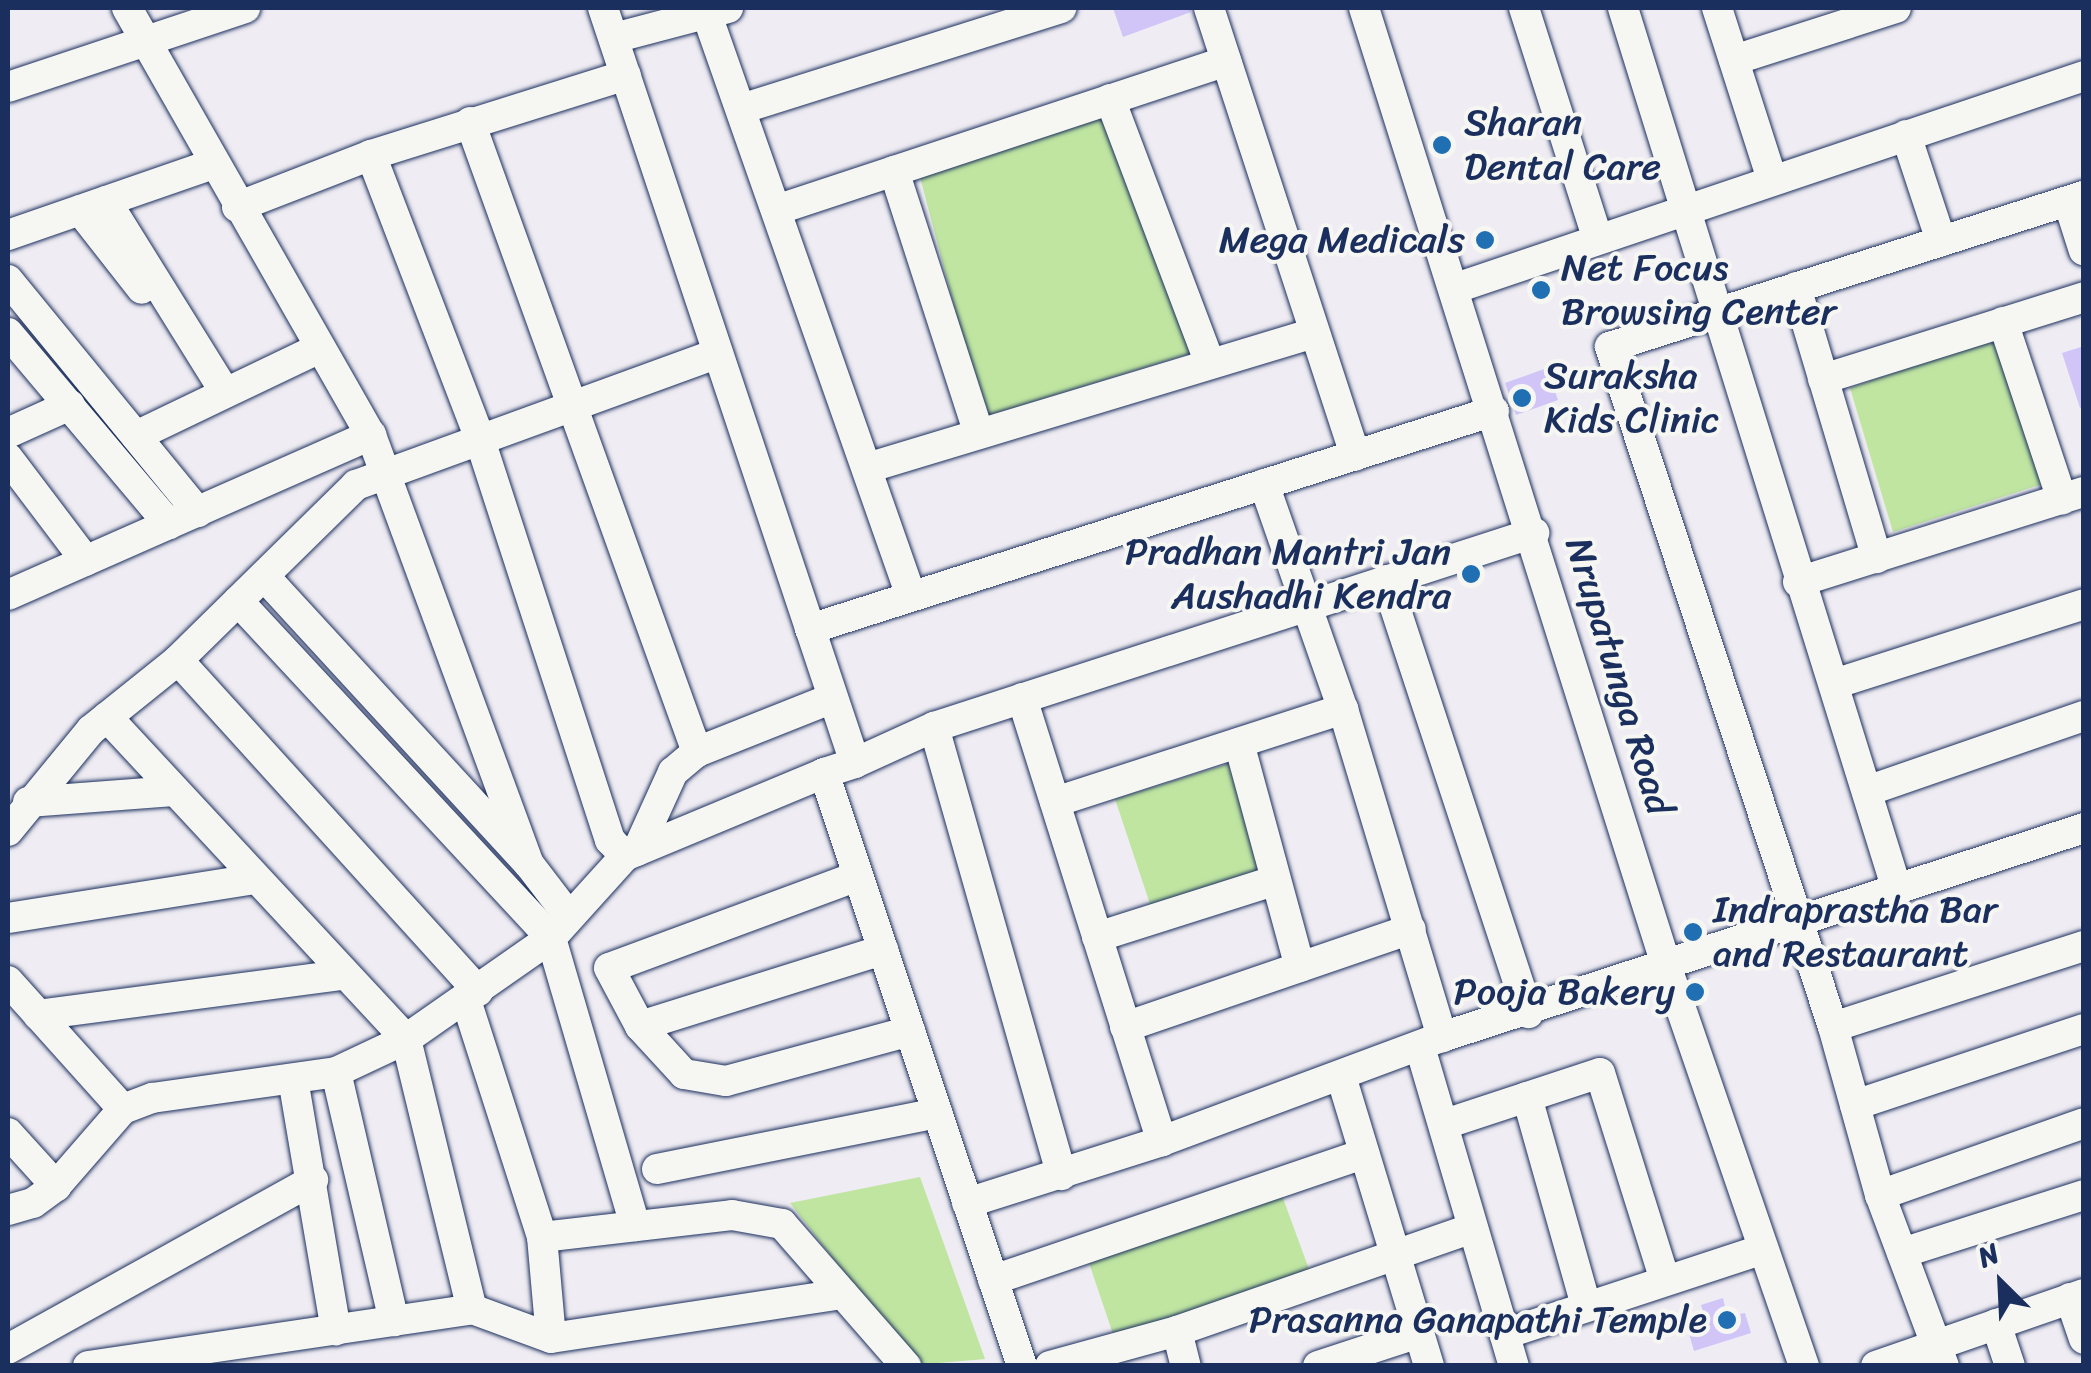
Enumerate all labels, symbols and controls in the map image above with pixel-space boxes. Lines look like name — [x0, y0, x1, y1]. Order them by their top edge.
place label: Sharan Dental Care — [1464, 100, 1661, 190]
marker: Sharan Dental Care — [1429, 132, 1455, 158]
place label: Mega Medicals — [1219, 217, 1465, 263]
marker: Mega Medicals — [1474, 229, 1496, 251]
place label: Net Focus Browsing Center — [1561, 245, 1837, 334]
marker: Net Focus Browsing Center — [1530, 279, 1552, 301]
place label: Suraksha Kids Clinic — [1544, 353, 1720, 442]
marker: Suraksha Kids Clinic — [1509, 385, 1535, 411]
place label: Pradhan Mantri Jan Aushadhi Kendra — [1123, 529, 1451, 618]
street label: Nrupatunga Road — [1555, 532, 1683, 820]
marker: Pradhan Mantri Jan Aushadhi Kendra — [1460, 563, 1482, 585]
place label: Indraprastha Bar and Restaurant — [1713, 887, 1998, 976]
marker: Indraprastha Bar and Restaurant — [1682, 921, 1704, 943]
place label: Pooja Bakery — [1454, 969, 1675, 1015]
marker: Pooja Bakery — [1684, 981, 1706, 1003]
text: N — [1970, 1229, 2007, 1281]
north arrow — [1951, 1233, 2051, 1333]
place label: Prasanna Ganapathi Temple — [1249, 1297, 1707, 1343]
marker: Prasanna Ganapathi Temple — [1716, 1309, 1738, 1331]

